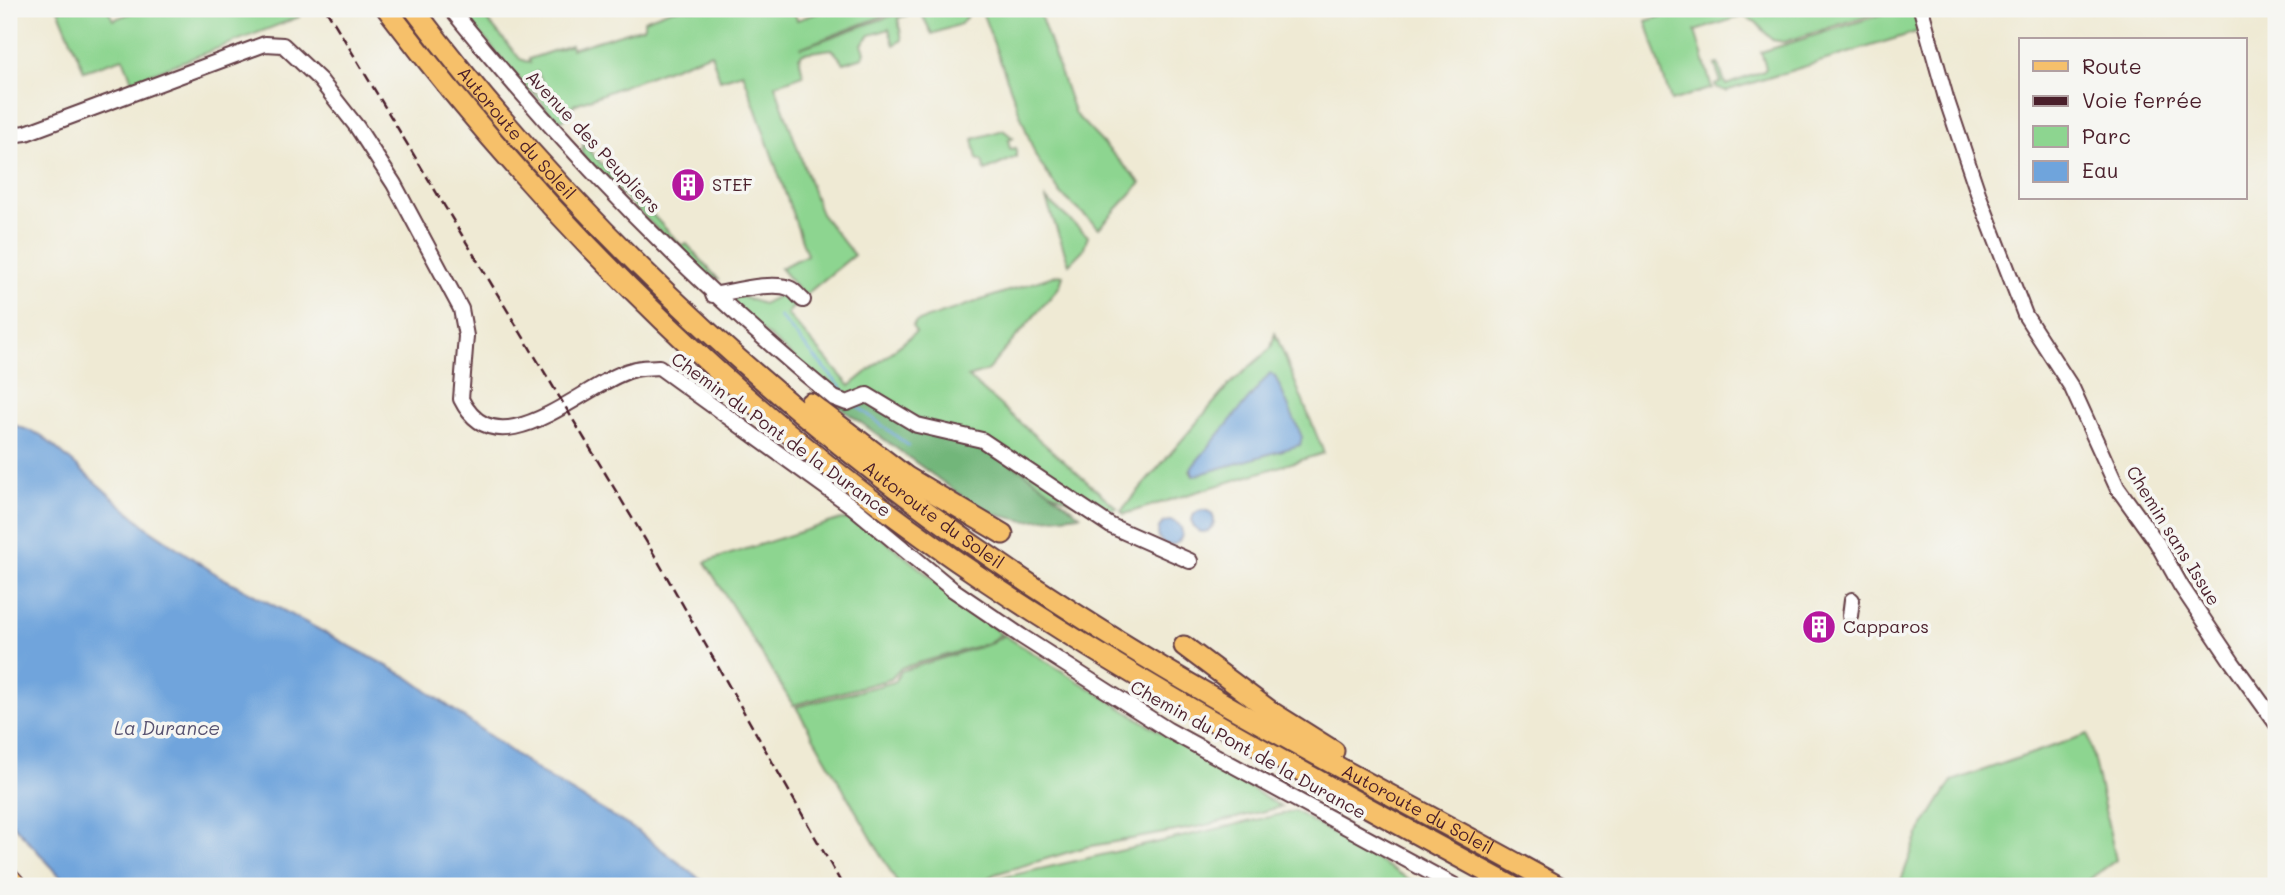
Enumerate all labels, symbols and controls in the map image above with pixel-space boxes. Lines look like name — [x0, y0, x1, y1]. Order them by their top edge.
legend — [2019, 38, 2246, 200]
text: Route — [2082, 52, 2142, 79]
street label: Autoroute du Soleil — [452, 61, 582, 204]
street label: Avenue des Peupliers — [521, 65, 666, 218]
text: Voie ferrée — [2082, 86, 2202, 113]
text: Parc — [2082, 122, 2131, 149]
text: Eau — [2082, 156, 2119, 183]
building icon: STEF — [669, 166, 707, 204]
place label: STEF — [712, 172, 753, 196]
street label: Chemin du Pont de la Durance — [667, 346, 896, 522]
street label: Autoroute du Soleil — [859, 455, 1009, 574]
street label: Chemin sans Issue — [2121, 461, 2227, 610]
building icon: Capparos — [1800, 608, 1838, 646]
place label: Capparos — [1843, 614, 1929, 638]
street label: Chemin du Pont de la Durance — [1126, 674, 1371, 824]
water label: La Durance — [114, 715, 220, 740]
street label: Autoroute du Soleil — [1338, 758, 1498, 859]

